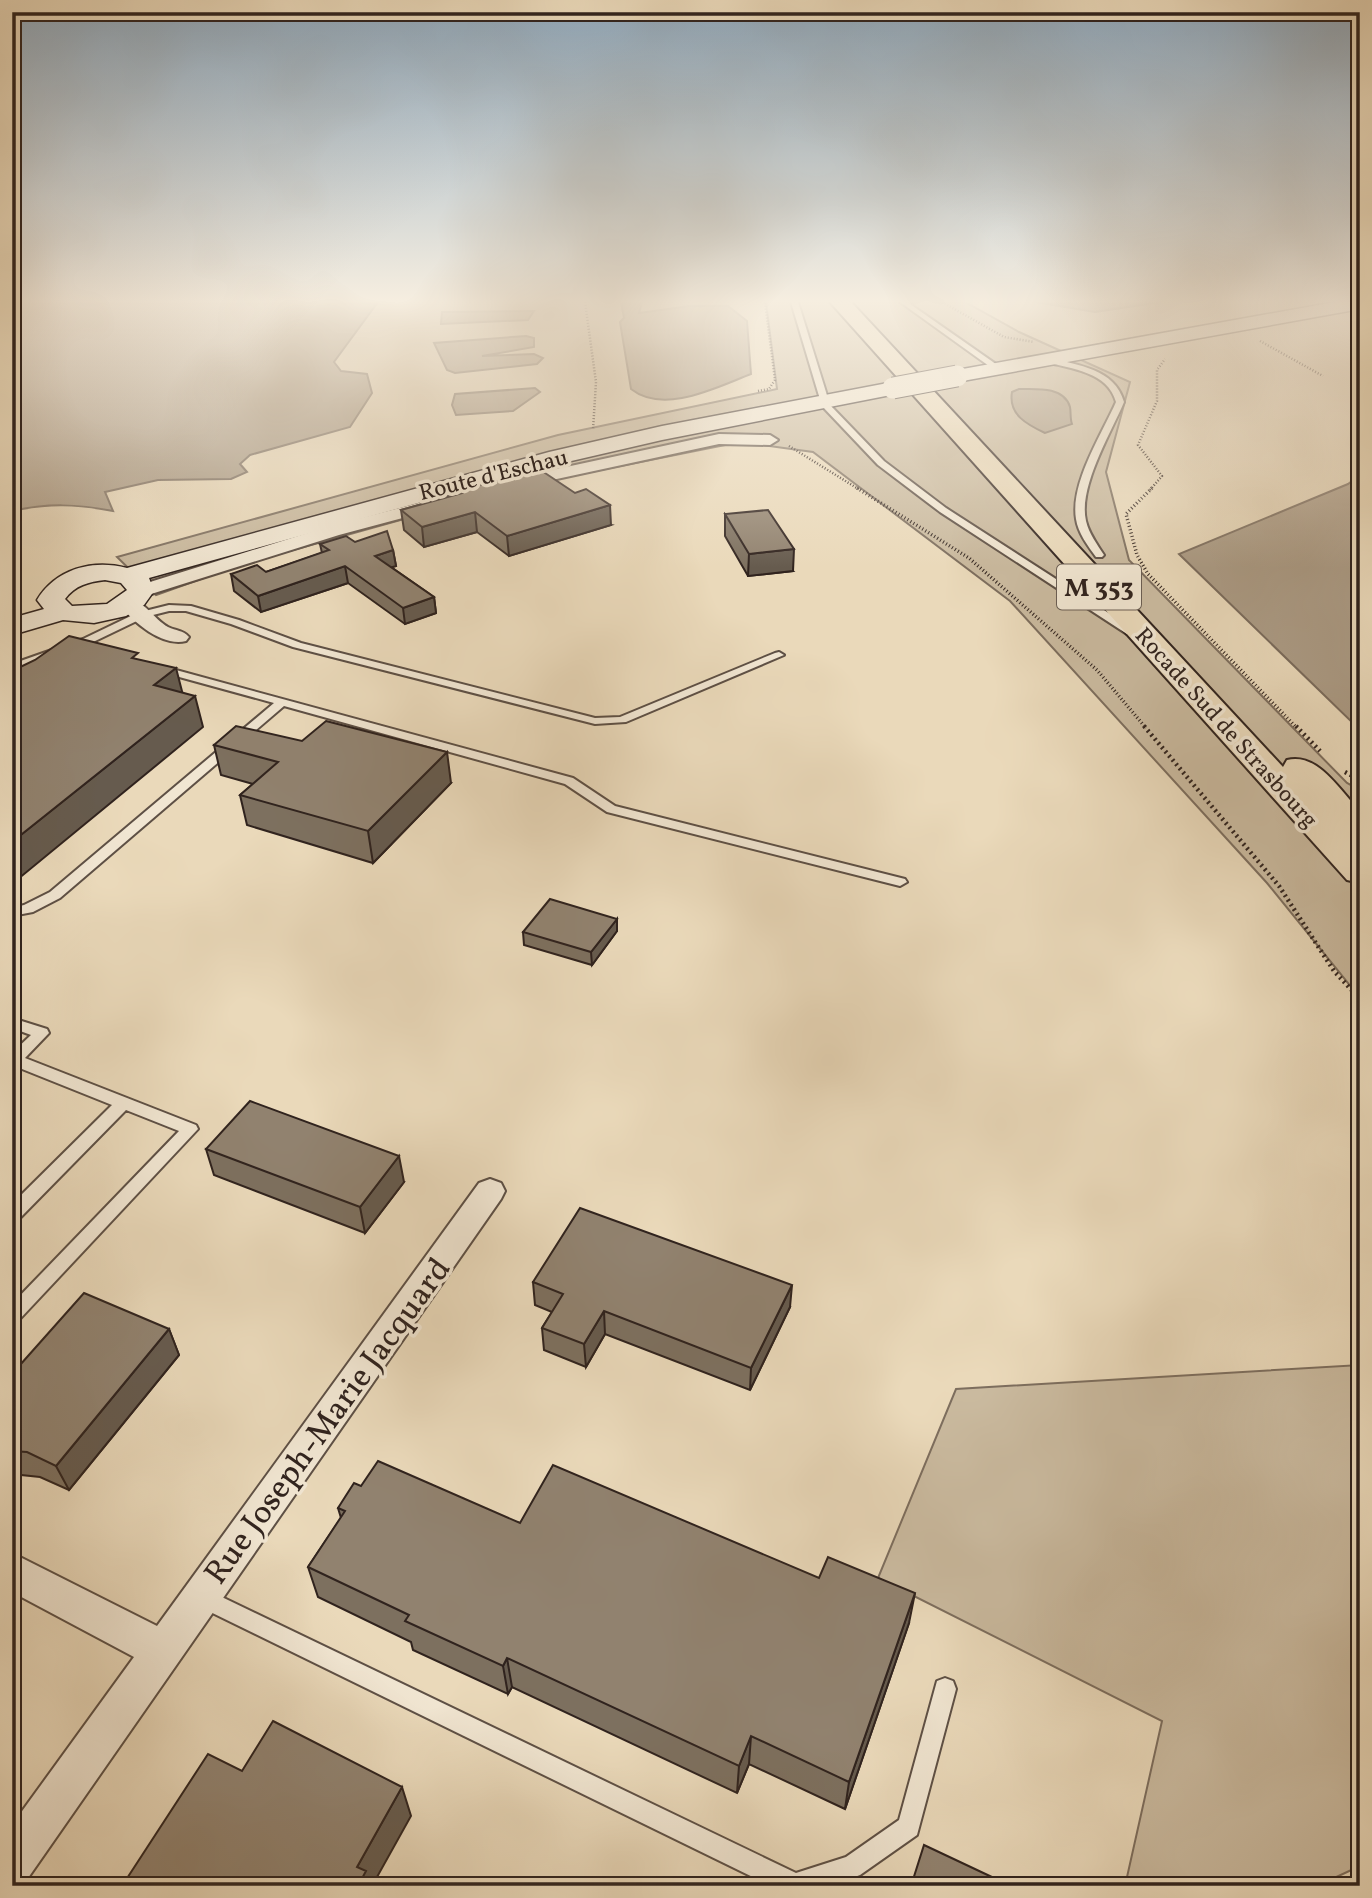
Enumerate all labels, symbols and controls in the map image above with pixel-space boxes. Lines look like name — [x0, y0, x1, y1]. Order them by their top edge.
street label: Route d'Eschau — [416, 442, 571, 510]
road number: M 353 — [1057, 565, 1141, 610]
street label: Rocade Sud de Strasbourg — [1127, 621, 1325, 836]
street label: Rue Joseph-Marie Jacquard — [195, 1250, 464, 1595]

